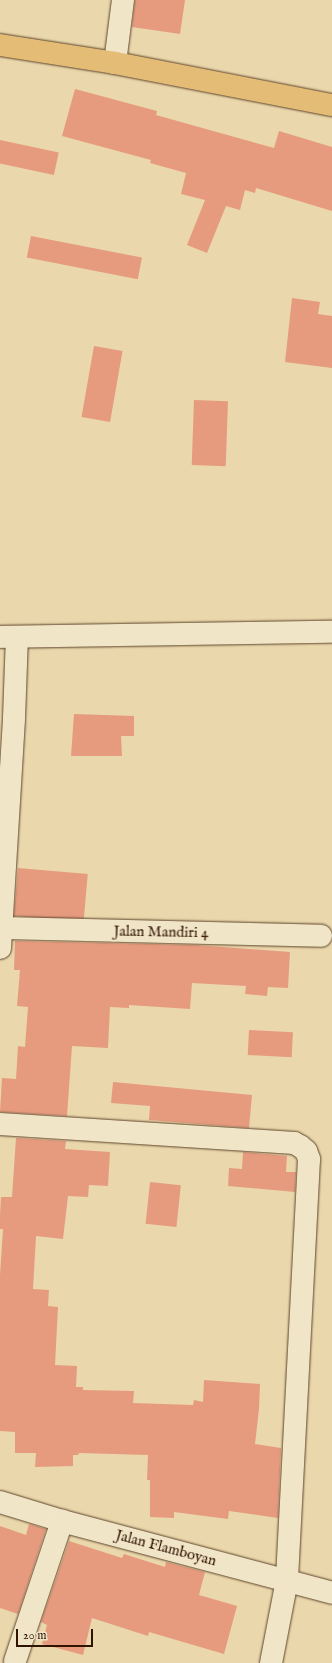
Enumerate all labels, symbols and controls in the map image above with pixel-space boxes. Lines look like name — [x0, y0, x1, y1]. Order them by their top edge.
street label: Jalan Mandiri 4 — [113, 922, 209, 942]
street label: Jalan Flamboyan — [114, 1526, 218, 1570]
scale bar — [18, 1621, 95, 1647]
text: 20 m — [23, 1628, 46, 1643]

